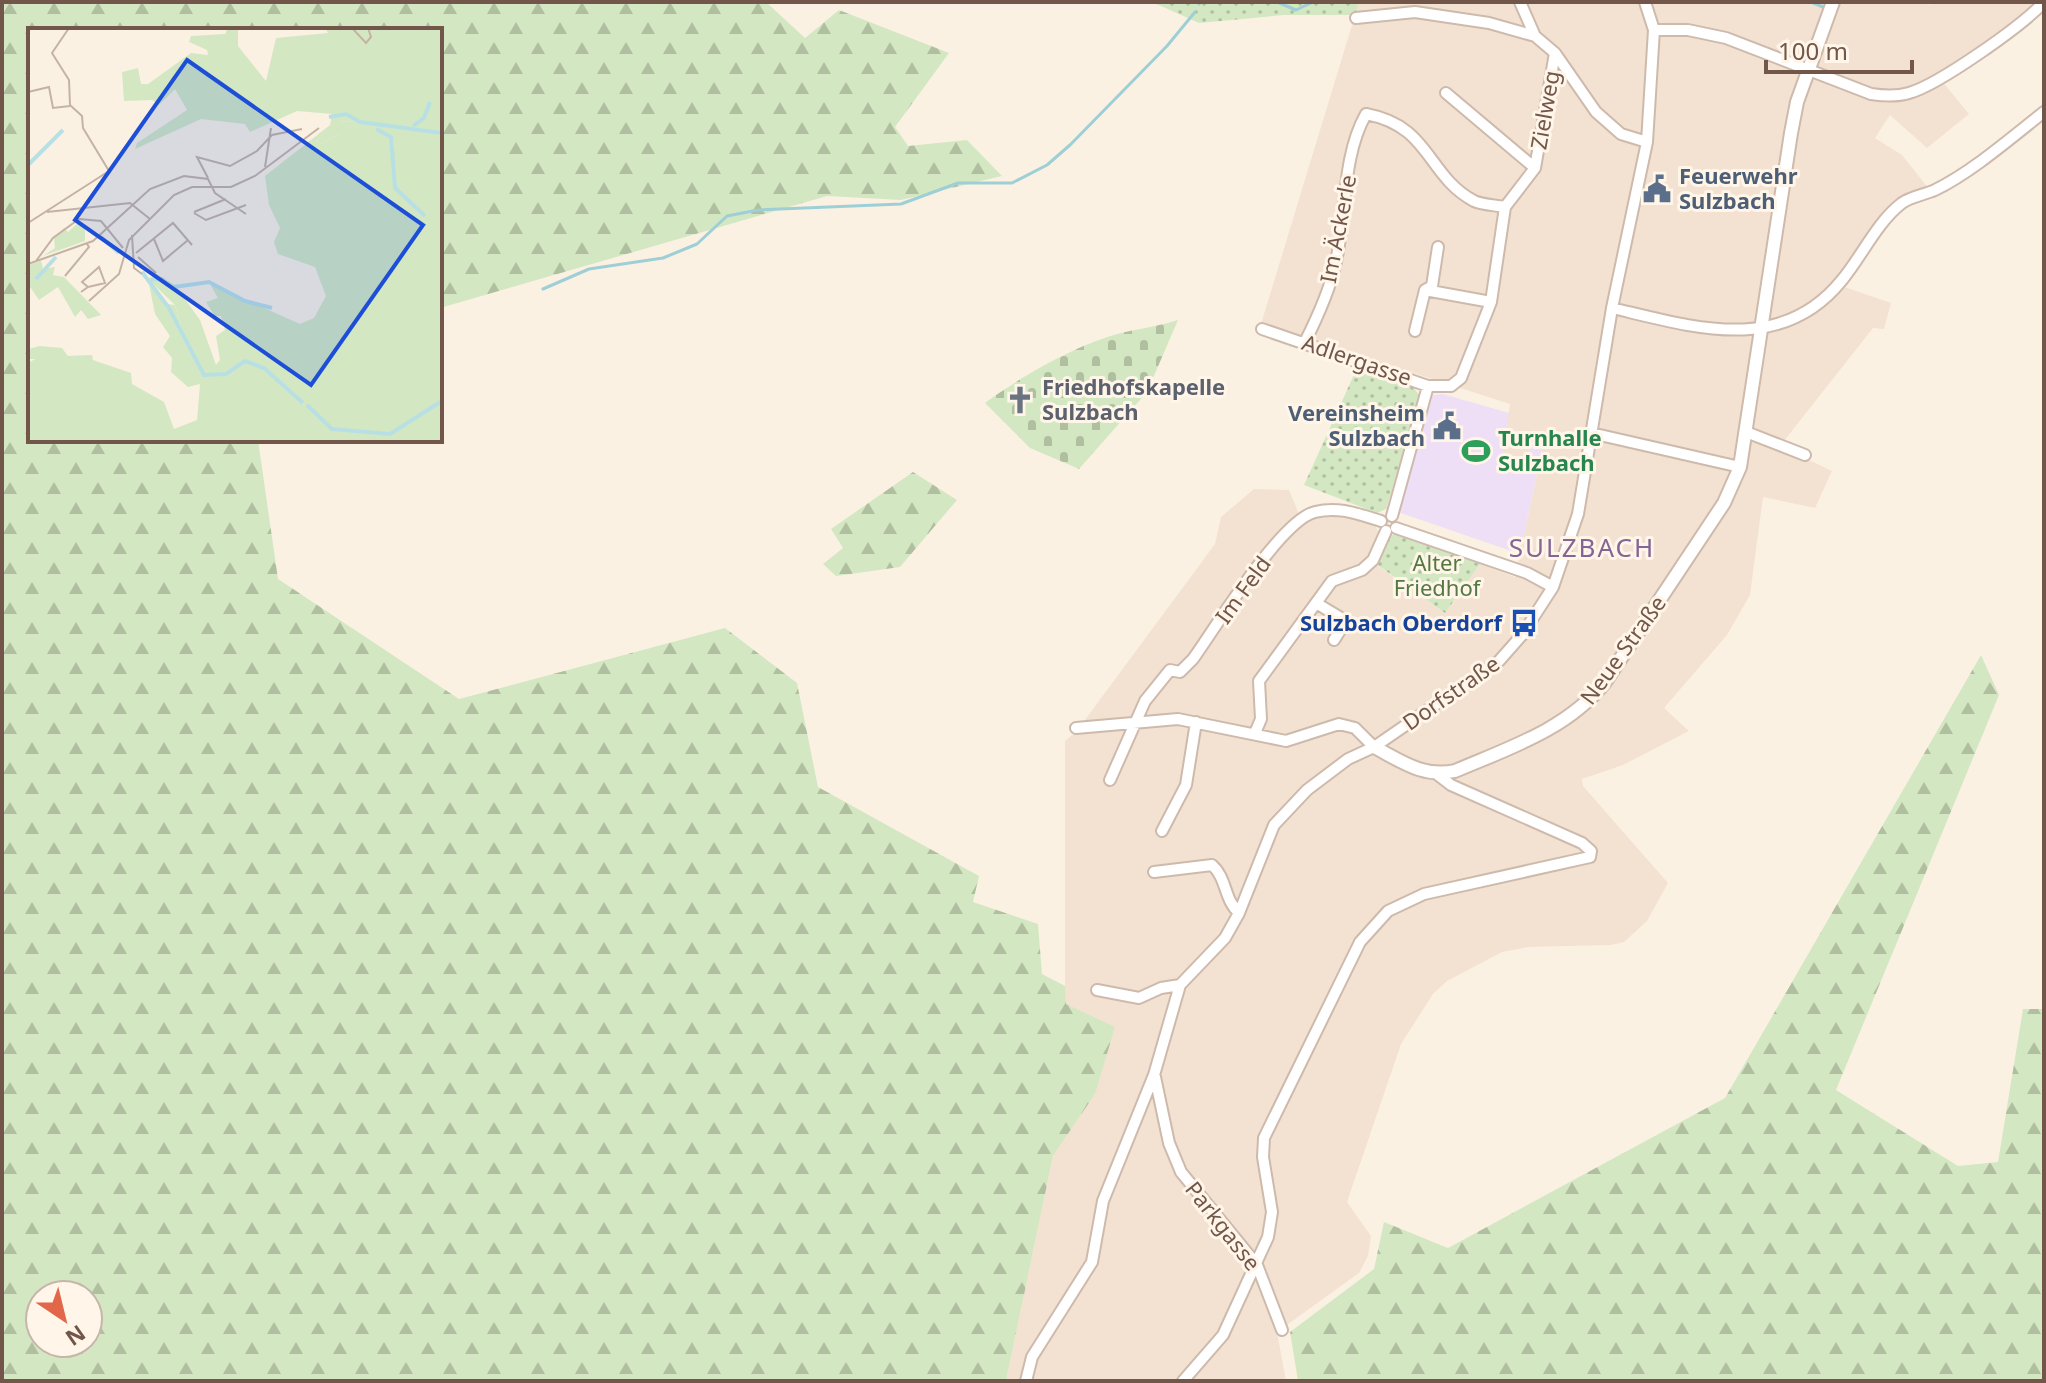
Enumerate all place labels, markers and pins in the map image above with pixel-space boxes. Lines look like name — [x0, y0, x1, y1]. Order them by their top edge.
place label: Feuerwehr Sulzbach — [1679, 160, 1798, 215]
public building icon: Feuerwehr Sulzbach — [1642, 174, 1672, 204]
place label: Friedhofskapelle Sulzbach — [1042, 371, 1225, 426]
church icon: Friedhofskapelle Sulzbach — [1005, 385, 1035, 415]
place label: Vereinsheim Sulzbach — [1288, 397, 1425, 452]
public building icon: Vereinsheim Sulzbach — [1432, 411, 1462, 441]
place label: Turnhalle Sulzbach — [1498, 422, 1602, 477]
sports icon: Turnhalle Sulzbach — [1461, 436, 1491, 466]
place label: Sulzbach Oberdorf — [1300, 607, 1503, 637]
bus stop icon: Sulzbach Oberdorf — [1509, 608, 1539, 638]

